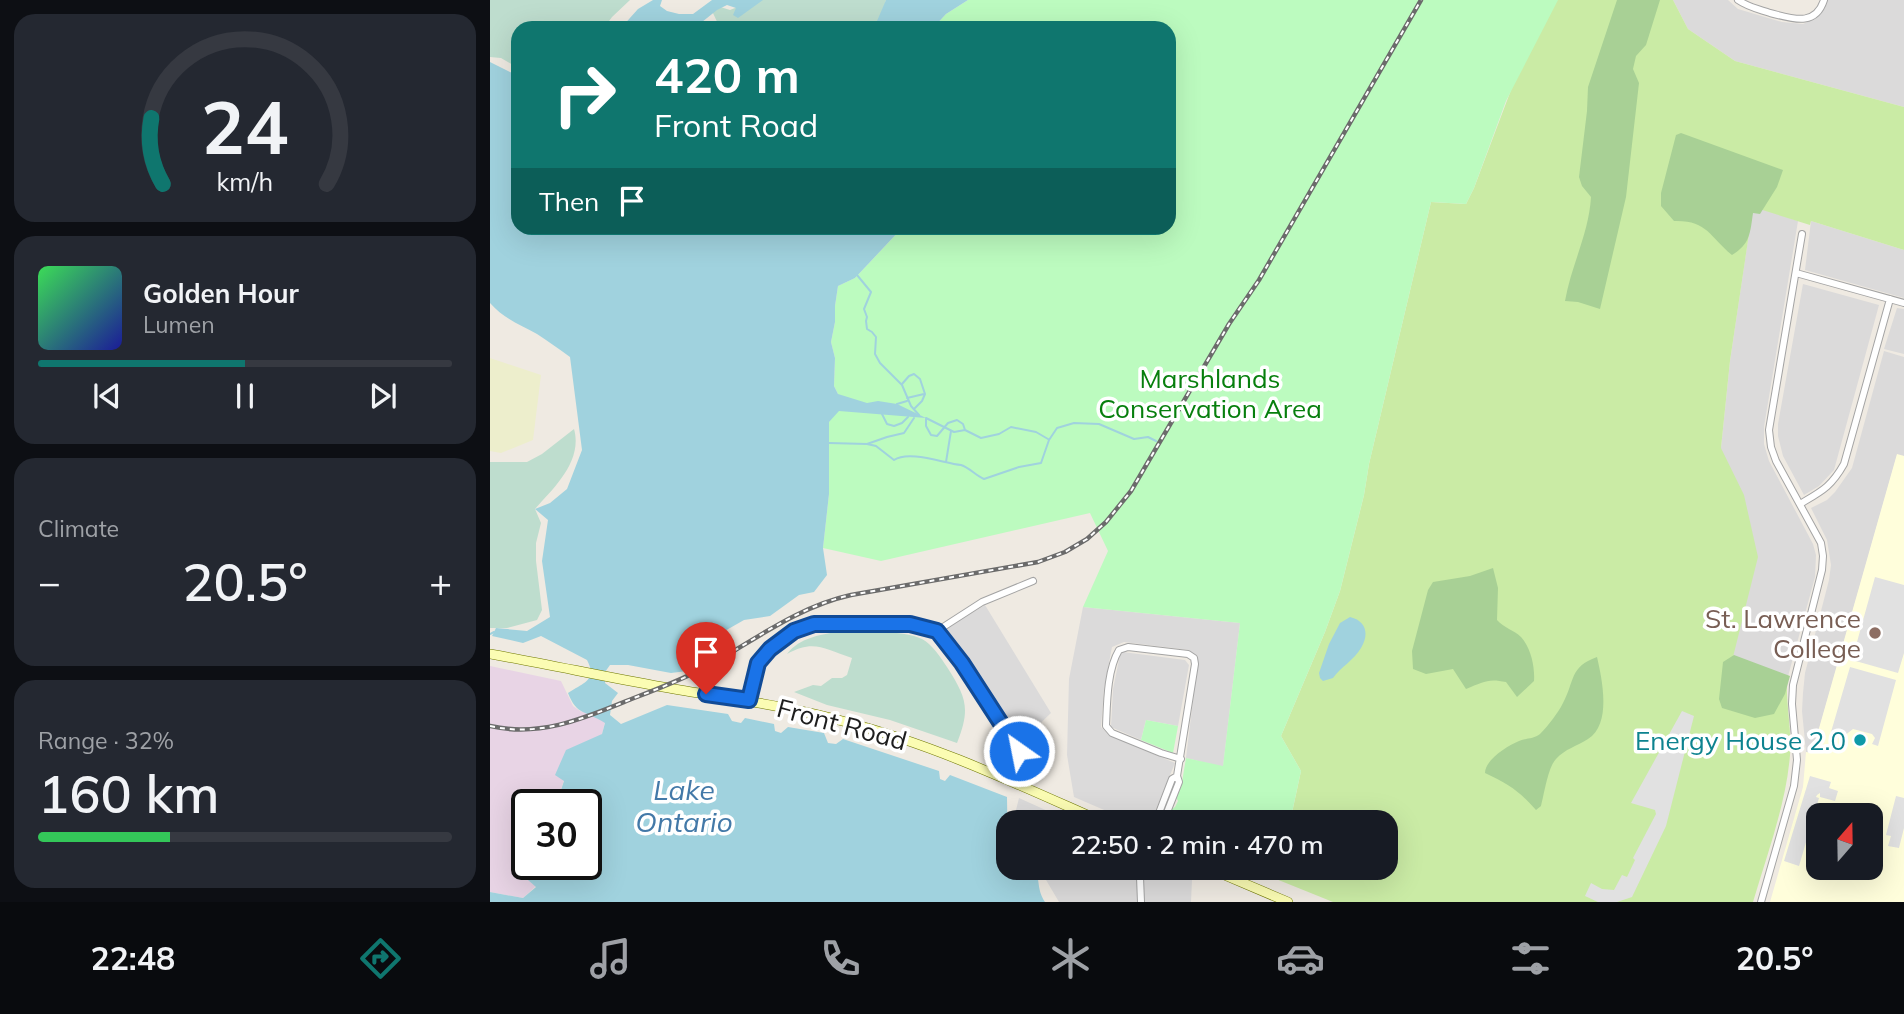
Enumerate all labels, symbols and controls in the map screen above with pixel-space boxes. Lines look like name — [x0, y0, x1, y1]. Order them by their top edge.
text: 420 m — [654, 44, 800, 105]
icon: right — [539, 49, 630, 140]
text: 24 — [201, 81, 289, 172]
text: Front Road — [654, 105, 818, 145]
text: km/h — [217, 166, 273, 197]
icon: arrive — [613, 182, 651, 220]
text: Then — [539, 185, 599, 218]
text: Golden Hour — [143, 277, 299, 310]
text: Lumen — [143, 310, 215, 339]
park label: Marshlands Conservation Area — [1098, 362, 1322, 425]
icon: previous — [88, 377, 126, 415]
icon: pause — [226, 377, 264, 415]
icon: next — [364, 377, 402, 415]
text: Climate — [38, 514, 119, 543]
text: 20.5° — [182, 549, 308, 614]
text: − — [38, 558, 61, 606]
text: + — [429, 558, 452, 606]
place label: St. Lawrence College — [1705, 602, 1861, 665]
pin — [676, 622, 736, 694]
marker: St. Lawrence College — [1867, 625, 1883, 641]
icon: arrive — [687, 633, 725, 671]
street label: Front Road — [773, 691, 911, 757]
position arrow — [982, 714, 1056, 788]
place label: Energy House 2.0 — [1635, 724, 1846, 757]
text: Range · 32% — [38, 726, 174, 755]
marker: Energy House 2.0 — [1852, 732, 1868, 748]
text: 160 km — [38, 761, 219, 826]
water label: Lake Ontario — [635, 772, 733, 839]
speed limit sign: 30 — [511, 789, 602, 880]
north arrow — [1806, 803, 1883, 880]
map controls — [1806, 803, 1883, 880]
text: 22:50 · 2 min · 470 m — [1070, 828, 1324, 861]
icon: directions — [356, 934, 405, 983]
icon: music — [586, 934, 635, 983]
icon: phone — [816, 934, 865, 983]
icon: climate — [1046, 934, 1095, 983]
icon: car — [1276, 934, 1325, 983]
icon: filters — [1506, 934, 1555, 983]
text: 22:48 — [90, 938, 175, 978]
text: 20.5° — [1736, 938, 1813, 978]

